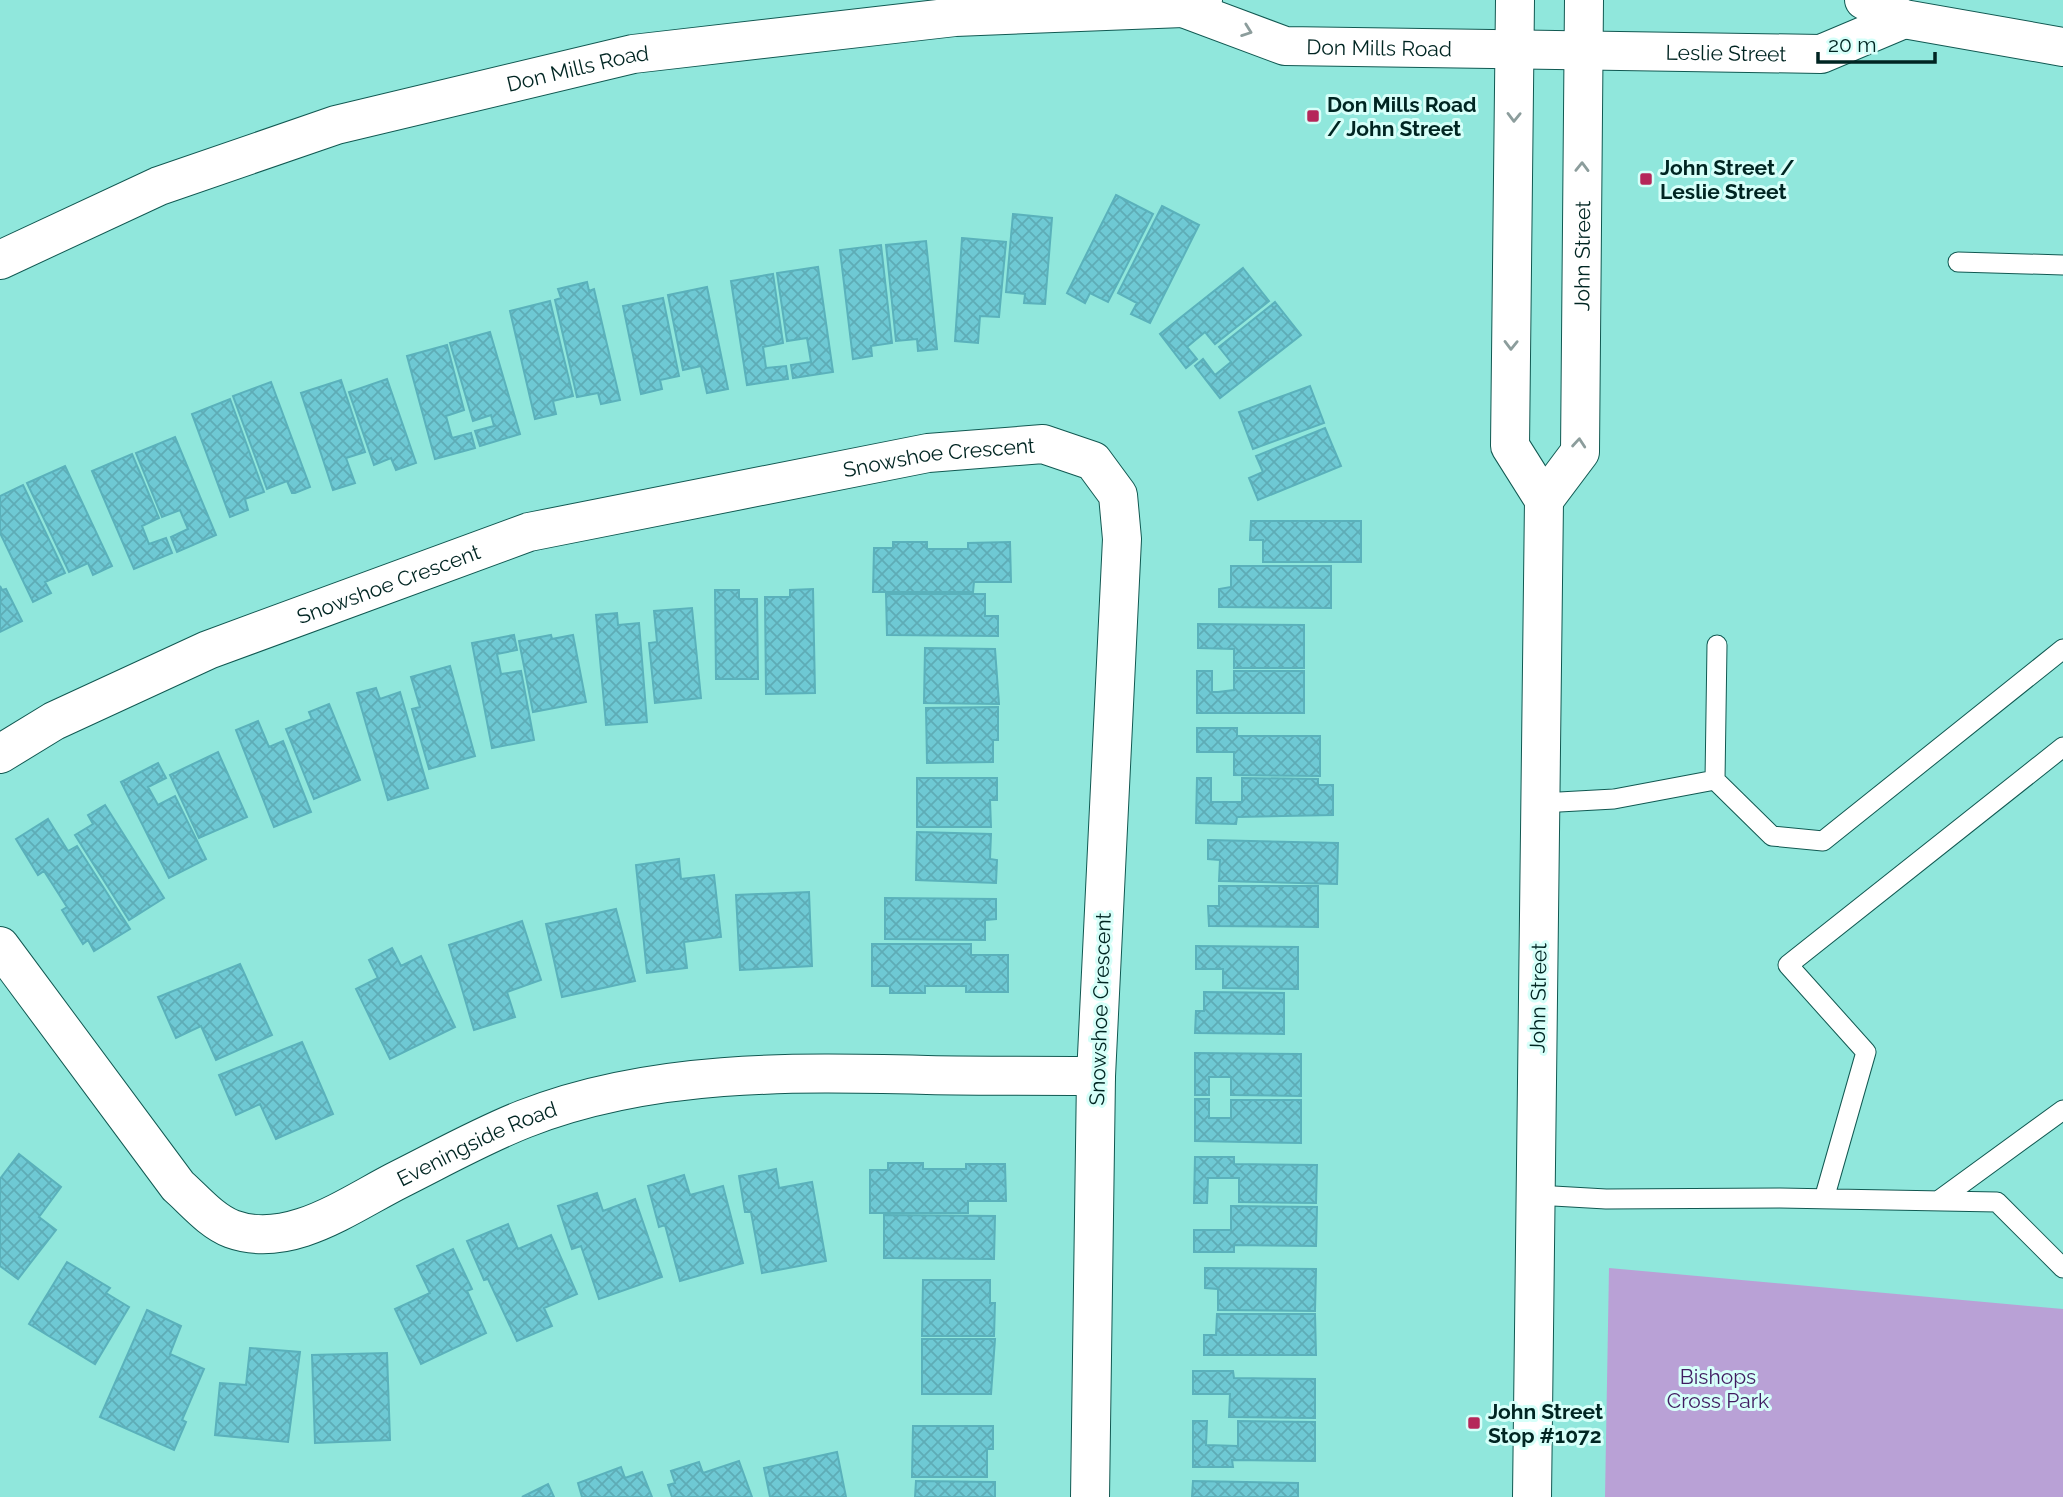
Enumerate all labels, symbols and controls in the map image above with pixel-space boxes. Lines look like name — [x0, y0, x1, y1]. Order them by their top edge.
scale bar — [1818, 21, 1935, 65]
one-way arrow — [1240, 23, 1252, 37]
text: 20 m — [1828, 32, 1876, 57]
street label: Don Mills Road — [1306, 34, 1452, 61]
street label: Leslie Street — [1666, 39, 1787, 66]
street label: Don Mills Road — [504, 40, 650, 96]
place label: Don Mills Road / John Street — [1327, 92, 1477, 141]
marker: Don Mills Road / John Street — [1305, 108, 1321, 124]
one-way arrow — [1506, 113, 1522, 123]
place label: John Street / Leslie Street — [1660, 155, 1795, 204]
one-way arrow — [1575, 161, 1590, 172]
marker: John Street / Leslie Street — [1638, 171, 1654, 187]
street label: John Street — [1569, 201, 1595, 311]
one-way arrow — [1503, 340, 1519, 351]
street label: Snowshoe Crescent — [841, 432, 1036, 482]
one-way arrow — [1571, 437, 1586, 448]
street label: Snowshoe Crescent — [293, 539, 483, 629]
street label: Snowshoe Crescent — [1084, 912, 1116, 1106]
street label: John Street — [1525, 943, 1551, 1053]
street label: Eveningside Road — [393, 1096, 560, 1191]
park label: Bishops Cross Park — [1667, 1364, 1769, 1413]
place label: John Street Stop #1072 — [1488, 1399, 1603, 1448]
marker: John Street Stop #1072 — [1466, 1415, 1482, 1431]

